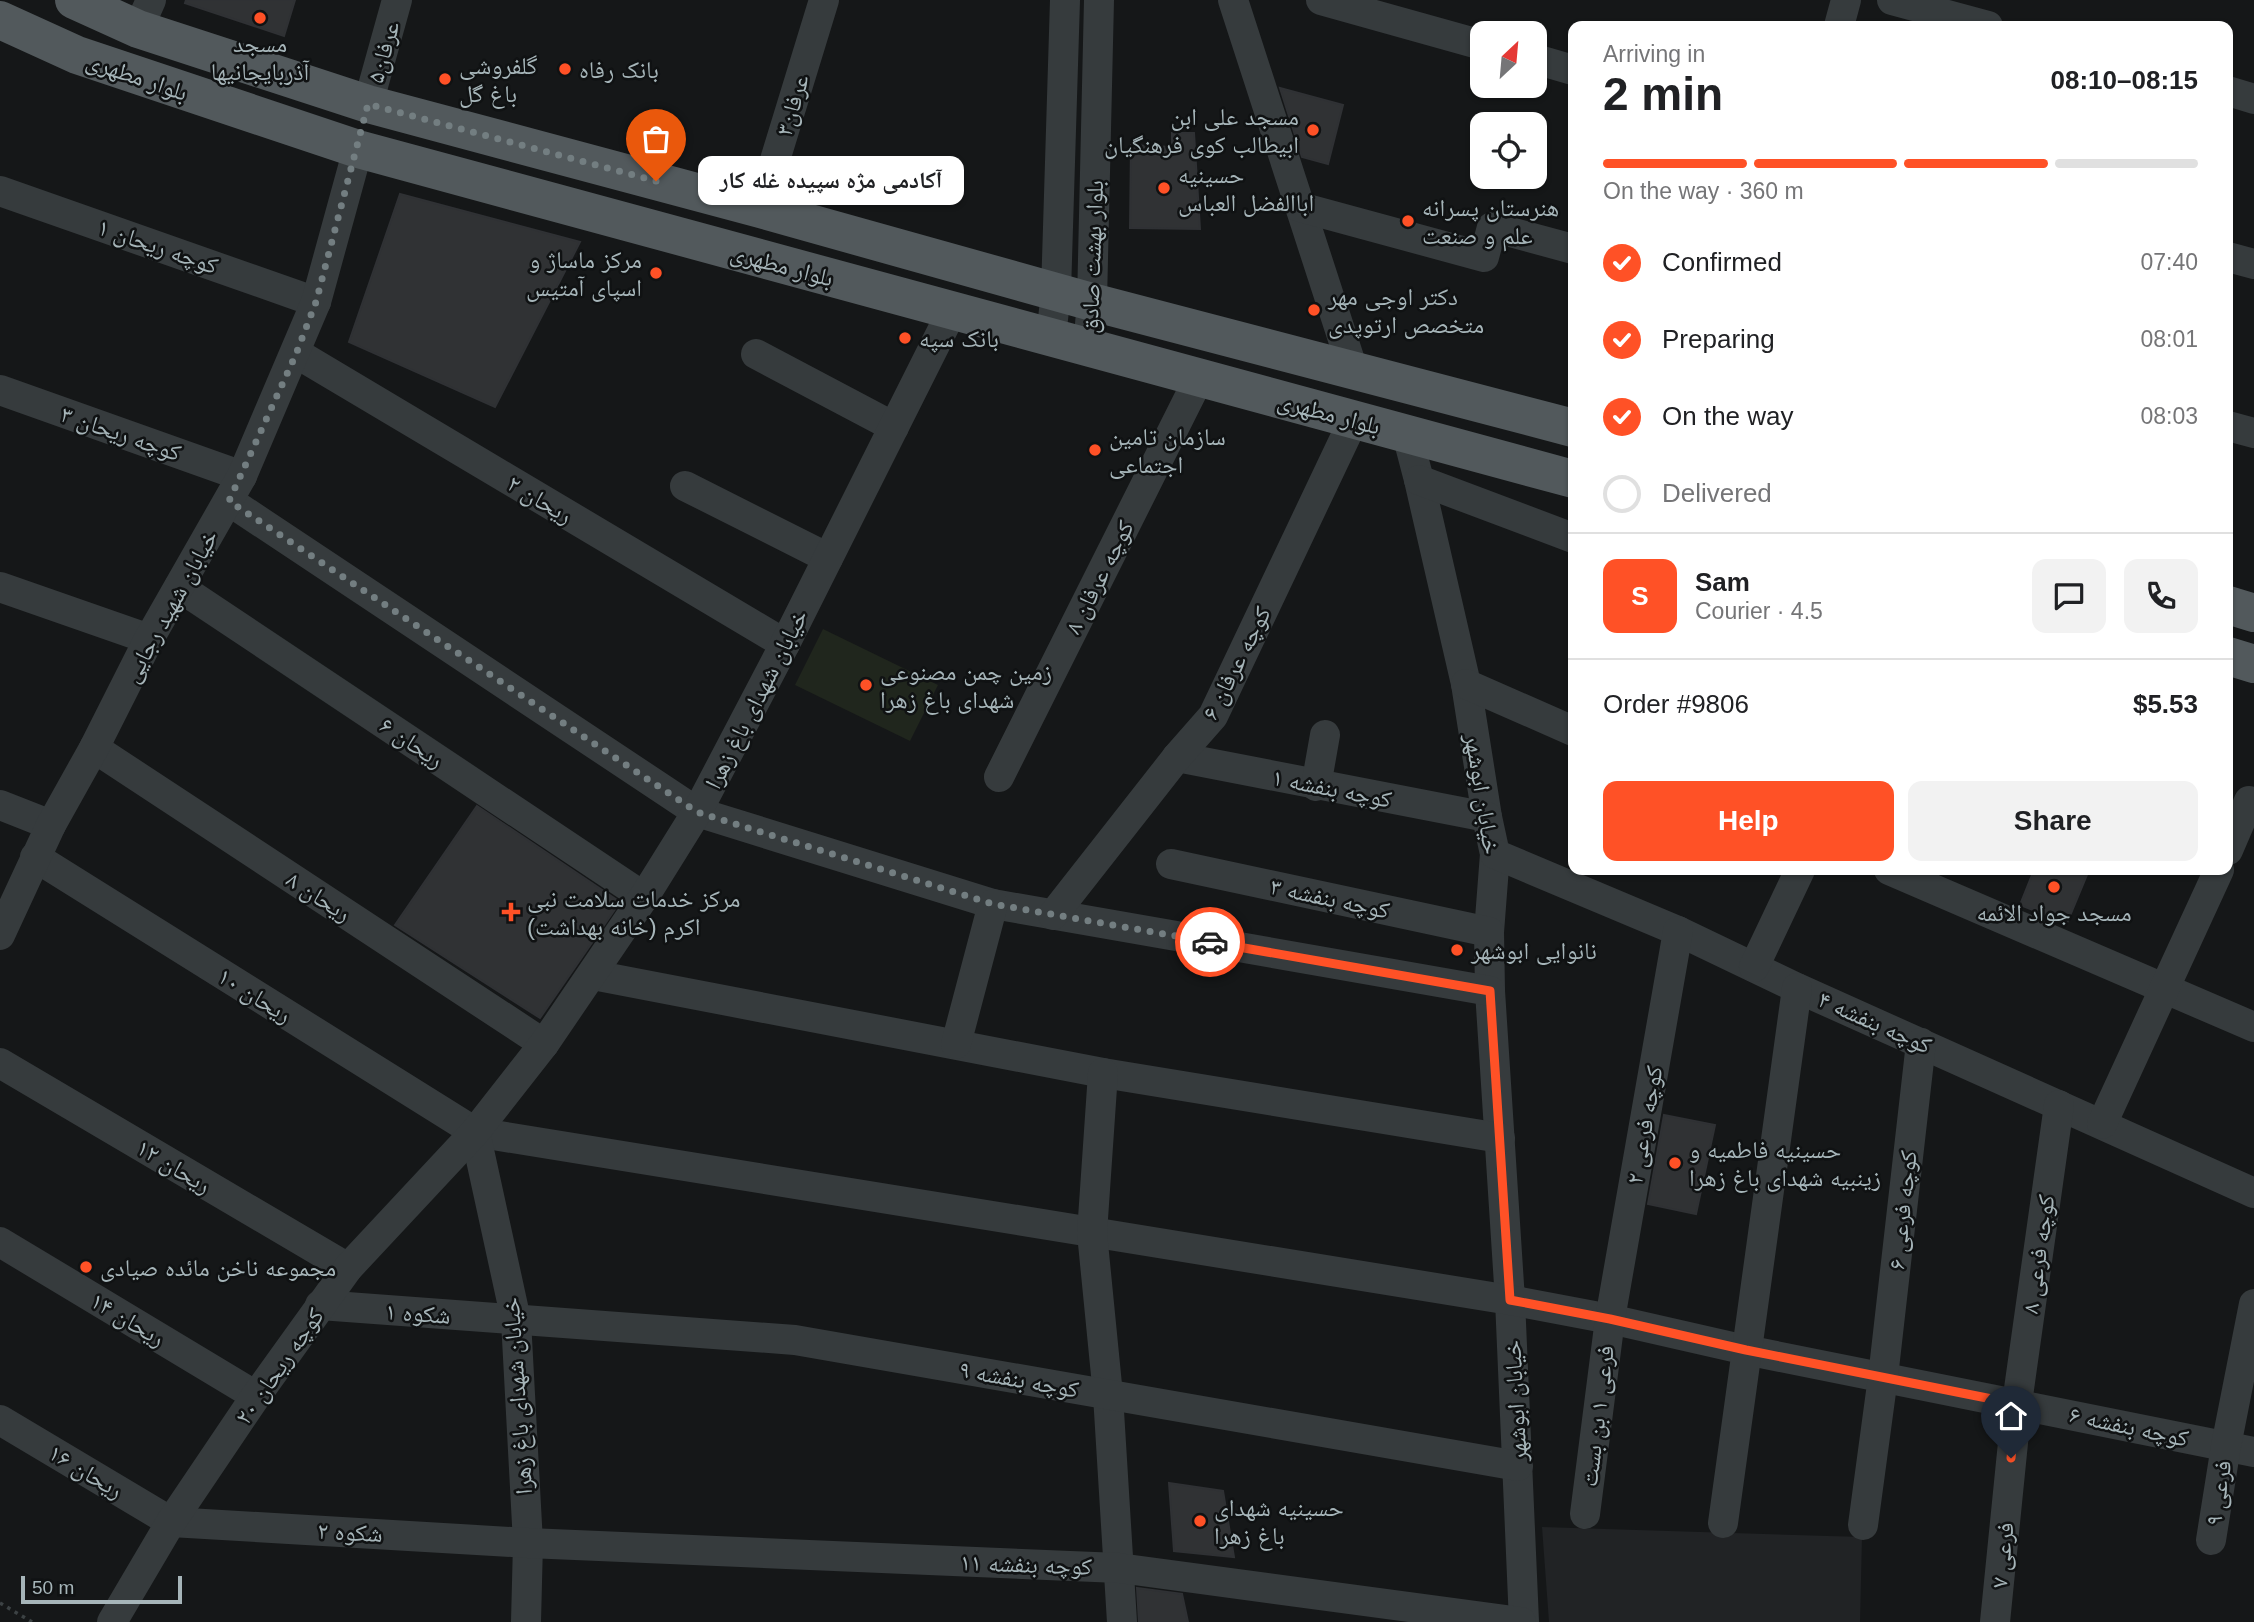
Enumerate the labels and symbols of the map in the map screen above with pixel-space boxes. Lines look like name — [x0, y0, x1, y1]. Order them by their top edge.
marker: مسجد آذربایجانیها — [252, 10, 268, 26]
street label: عرفان۵ — [361, 18, 406, 86]
north arrow — [1470, 21, 1547, 98]
place label: مسجد آذربایجانیها — [211, 30, 310, 85]
street label: بلوار مطهری — [83, 46, 191, 107]
place label: گلفروشی باغ گل — [459, 52, 537, 109]
place label: بانک رفاه — [579, 56, 659, 83]
marker: بانک رفاه — [557, 61, 573, 77]
marker: گلفروشی باغ گل — [437, 71, 453, 87]
street label: عرفان۳ — [770, 71, 815, 139]
place label: مسجد علی ابن ابیطالب کوی فرهنگیان — [1104, 103, 1299, 159]
pin — [626, 109, 686, 181]
marker: مسجد علی ابن ابیطالب کوی فرهنگیان — [1305, 122, 1321, 138]
callout: آکادمی مژه سپیده غله کار — [698, 156, 964, 206]
place label: حسینیه اباالفضل العباس — [1178, 161, 1314, 217]
street label: بلوار بهشت صادق — [1076, 180, 1109, 334]
marker: حسینیه اباالفضل العباس — [1156, 180, 1172, 196]
place label: هنرستان پسرانه علم و صنعت — [1422, 194, 1559, 252]
street label: کوچه ریحان ۱ — [94, 213, 222, 280]
marker: هنرستان پسرانه علم و صنعت — [1400, 213, 1416, 229]
street label: بلوار مطهری — [727, 238, 836, 293]
place label: مرکز ماساژ و اسپای آمتیس — [526, 246, 642, 302]
marker: مرکز ماساژ و اسپای آمتیس — [648, 265, 664, 281]
place label: دکتر اوجی مهر متخصص ارتوپدی — [1327, 283, 1484, 339]
marker: دکتر اوجی مهر متخصص ارتوپدی — [1306, 302, 1322, 318]
place label: بانک سپه — [919, 325, 999, 353]
marker: بانک سپه — [897, 330, 913, 346]
street label: بلوار مطهری — [1274, 386, 1383, 441]
street label: کوچه ریحان ۳ — [57, 400, 185, 467]
place label: سازمان تامین اجتماعی — [1109, 423, 1226, 479]
marker: سازمان تامین اجتماعی — [1087, 442, 1103, 458]
street label: ریحان ۲ — [502, 469, 577, 530]
street label: کوچه عرفان ۸ — [1059, 516, 1140, 639]
street label: خیابان شهید رجایی — [117, 525, 224, 688]
street label: کوچه عرفان ۶ — [1196, 602, 1277, 725]
street label: خیابان شهدای باغ‌ زهرا — [699, 605, 815, 794]
place label: زمین چمن مصنوعی شهدای باغ زهرا — [880, 658, 1052, 715]
marker: زمین چمن مصنوعی شهدای باغ زهرا — [858, 677, 874, 693]
street label: ریحان ۶ — [374, 711, 449, 774]
street label: خیابان ابوشهر — [1459, 731, 1506, 856]
street label: کوچه بنفشه ۱ — [1270, 763, 1394, 814]
street label: ریحان ۸ — [281, 865, 356, 928]
street label: کوچه بنفشه ۳ — [1268, 872, 1392, 925]
marker: مسجد جواد الائمه — [2046, 879, 2062, 895]
place label: مرکز خدمات سلامت نبی اکرم (خانه بهداشت) — [527, 885, 741, 943]
place label: مسجد جواد الائمه — [1976, 899, 2132, 926]
marker: مرکز خدمات سلامت نبی اکرم (خانه بهداشت) — [501, 902, 521, 922]
courier — [1175, 907, 1245, 977]
place label: نانوایی ابوشهر — [1470, 937, 1597, 965]
marker: نانوایی ابوشهر — [1449, 942, 1465, 958]
street label: ریحان ۱۰ — [213, 962, 297, 1029]
street label: کوچه بنفشه ۴ — [1814, 985, 1936, 1060]
street label: کوچه فرعی ۲ — [1620, 1064, 1669, 1187]
street label: ریحان ۱۲ — [131, 1133, 216, 1200]
place label: حسینیه فاطمیه و زینبیه شهدای باغ زهرا — [1689, 1136, 1881, 1193]
street label: کوچه فرعی ۶ — [1882, 1149, 1923, 1271]
marker: حسینیه فاطمیه و زینبیه شهدای باغ زهرا — [1667, 1155, 1683, 1171]
street label: کوچه فرعی ۸ — [2016, 1193, 2061, 1315]
place label: مجموعه ناخن مائده صیادی — [100, 1254, 336, 1282]
marker: مجموعه ناخن مائده صیادی — [78, 1259, 94, 1275]
street label: ریحان ۱۴ — [85, 1286, 170, 1353]
street label: خیابان شهدای باغ زهرا — [497, 1296, 539, 1496]
street label: شکوه ۱ — [384, 1297, 452, 1329]
street label: کوچه ریحان ۲۰ — [229, 1303, 330, 1430]
street label: خیابان ابوشهر — [1498, 1340, 1533, 1463]
street label: فرعی ۱ بن بست — [1575, 1344, 1620, 1488]
street label: کوچه بنفشه ۹ — [957, 1355, 1081, 1404]
pin — [1981, 1386, 2041, 1458]
street label: کوچه بنفشه ۶ — [2067, 1400, 2191, 1453]
street label: ریحان ۱۶ — [43, 1438, 128, 1505]
street label: فرعی ۹ — [2200, 1458, 2237, 1528]
place label: حسینیه شهدای باغ زهرا — [1214, 1494, 1344, 1551]
marker: حسینیه شهدای باغ زهرا — [1192, 1513, 1208, 1529]
street label: شکوه ۲ — [317, 1517, 383, 1547]
street label: فرعی ۷ — [1985, 1521, 2020, 1589]
street label: کوچه بنفشه ۱۱ — [960, 1548, 1092, 1581]
scale bar — [21, 1573, 182, 1605]

